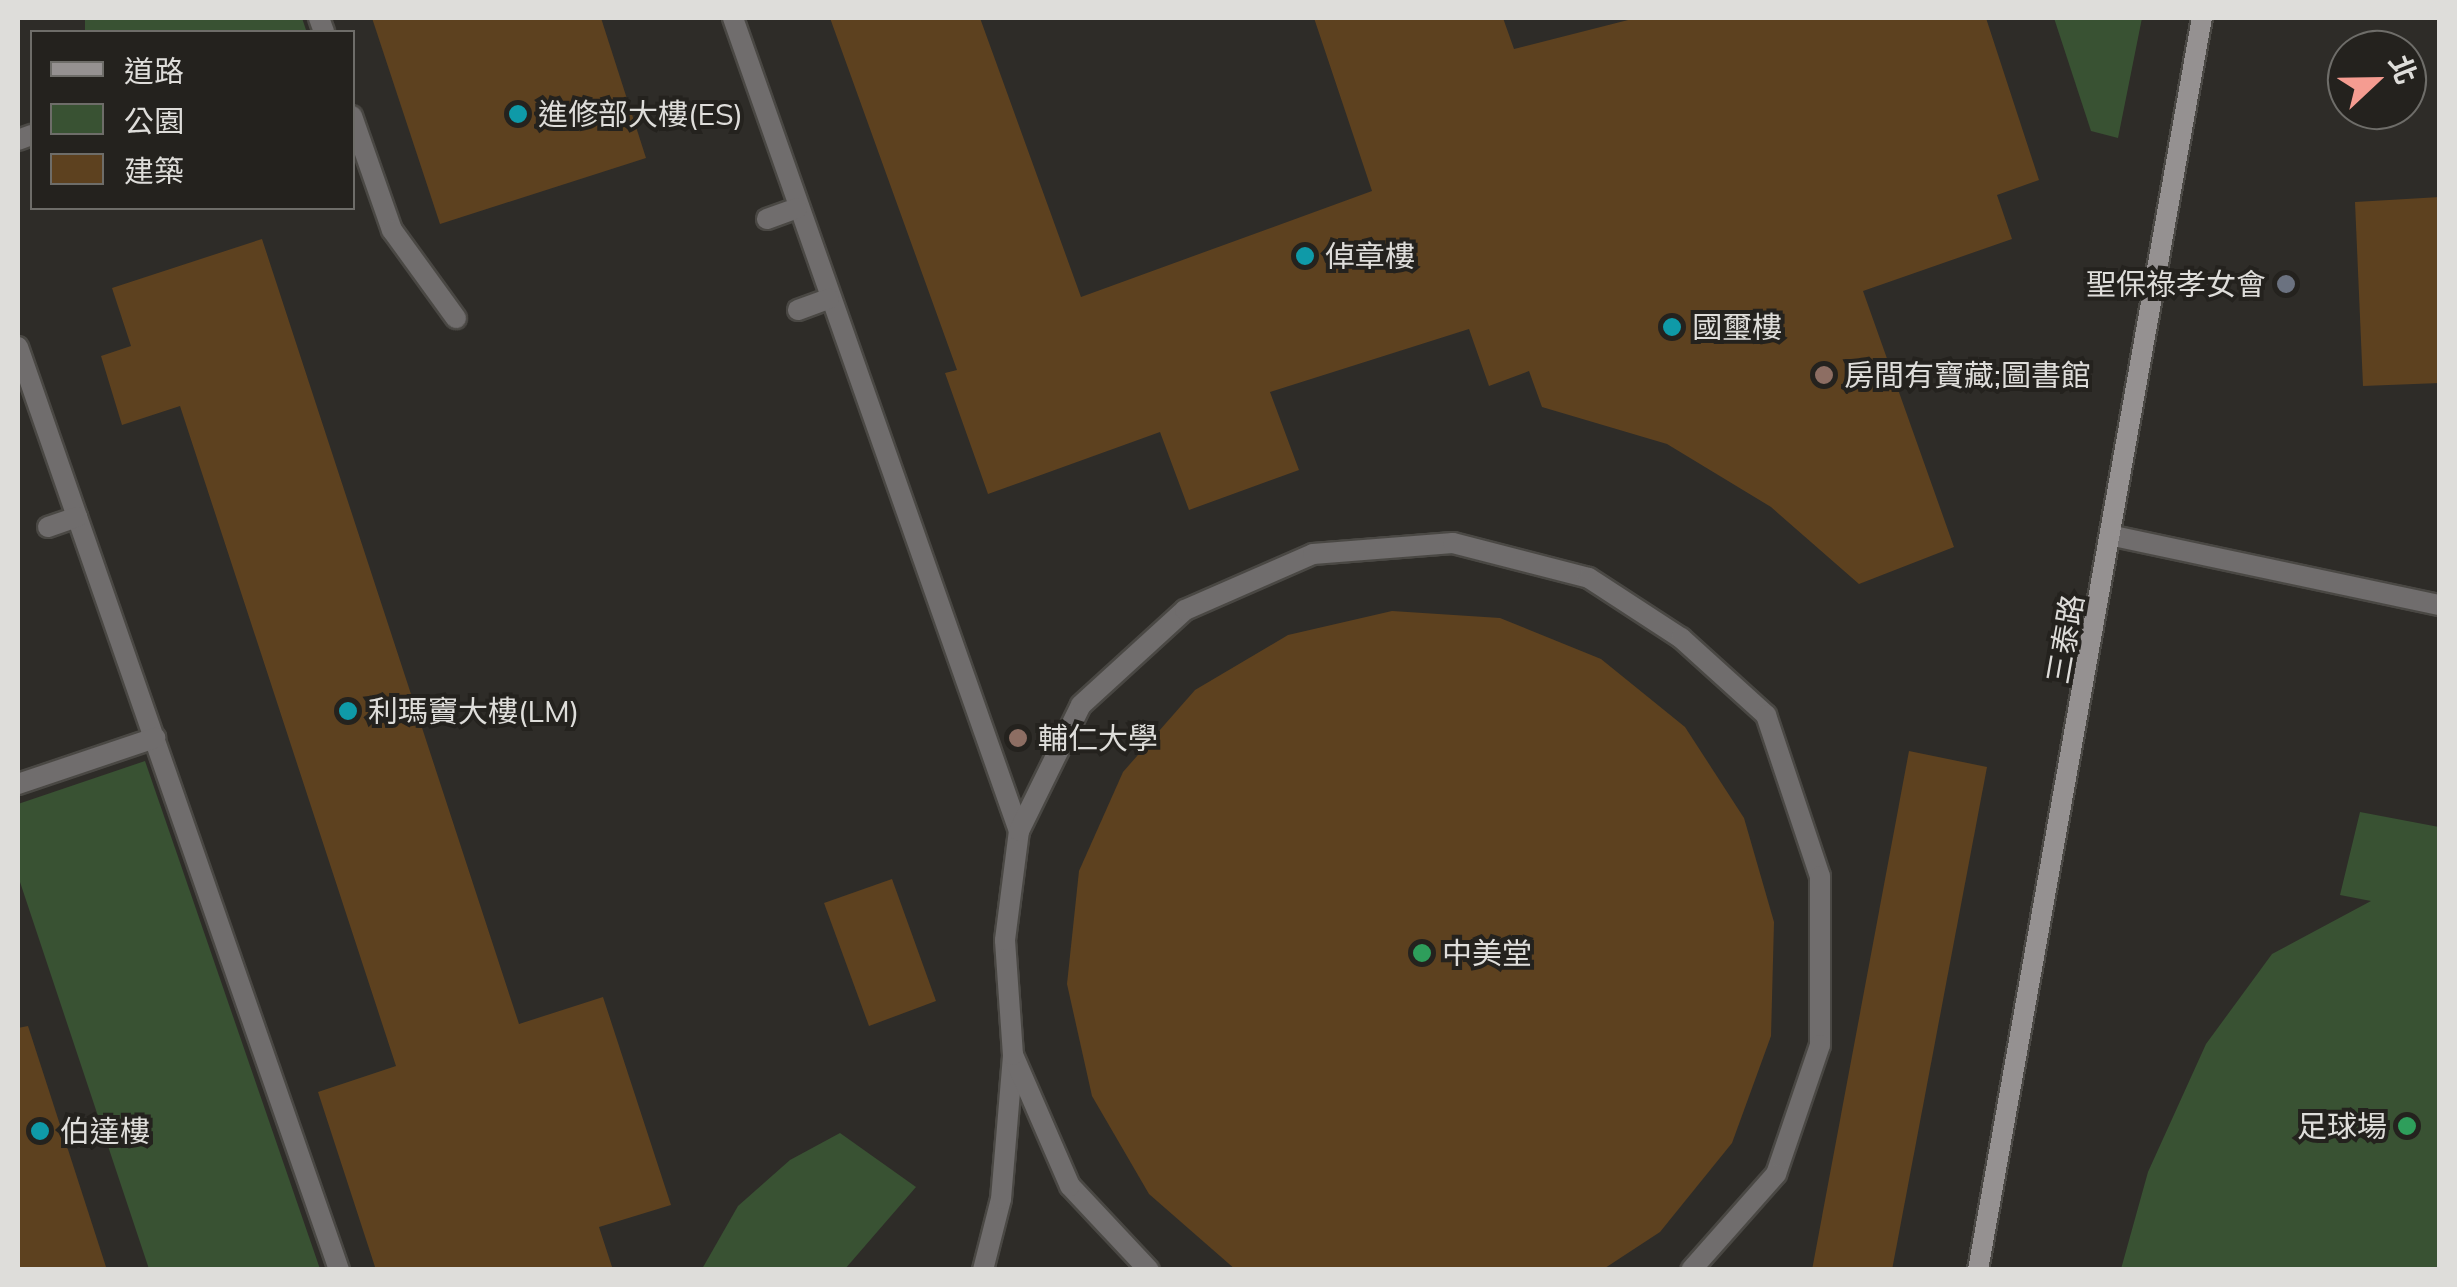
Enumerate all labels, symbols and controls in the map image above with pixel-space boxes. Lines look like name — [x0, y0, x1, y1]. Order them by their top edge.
legend — [30, 30, 355, 210]
north arrow — [2327, 30, 2427, 130]
text: 北 — [2382, 50, 2425, 89]
text: 道路 — [124, 52, 184, 90]
place label: 進修部大樓(ES) — [538, 96, 743, 132]
text: 公園 — [124, 102, 184, 140]
marker: 進修部大樓(ES) — [507, 103, 529, 125]
text: 建築 — [124, 152, 184, 190]
place label: 倬章樓 — [1325, 238, 1415, 274]
marker: 倬章樓 — [1294, 245, 1316, 267]
place label: 聖保祿孝女會 — [2086, 266, 2266, 302]
marker: 聖保祿孝女會 — [2275, 273, 2297, 295]
place label: 國璽樓 — [1692, 309, 1782, 345]
marker: 國璽樓 — [1661, 316, 1683, 338]
place label: 房間有寶藏;圖書館 — [1844, 357, 2091, 393]
marker: 房間有寶藏;圖書館 — [1813, 364, 1835, 386]
street label: 三泰路 — [2039, 592, 2091, 686]
place label: 利瑪竇大樓(LM) — [368, 693, 579, 729]
marker: 利瑪竇大樓(LM) — [337, 700, 359, 722]
place label: 輔仁大學 — [1038, 720, 1158, 756]
marker: 輔仁大學 — [1007, 727, 1029, 749]
place label: 中美堂 — [1442, 935, 1532, 971]
marker: 中美堂 — [1411, 942, 1433, 964]
place label: 足球場 — [2297, 1108, 2387, 1144]
place label: 伯達樓 — [60, 1113, 150, 1149]
marker: 足球場 — [2396, 1115, 2418, 1137]
marker: 伯達樓 — [29, 1120, 51, 1142]

